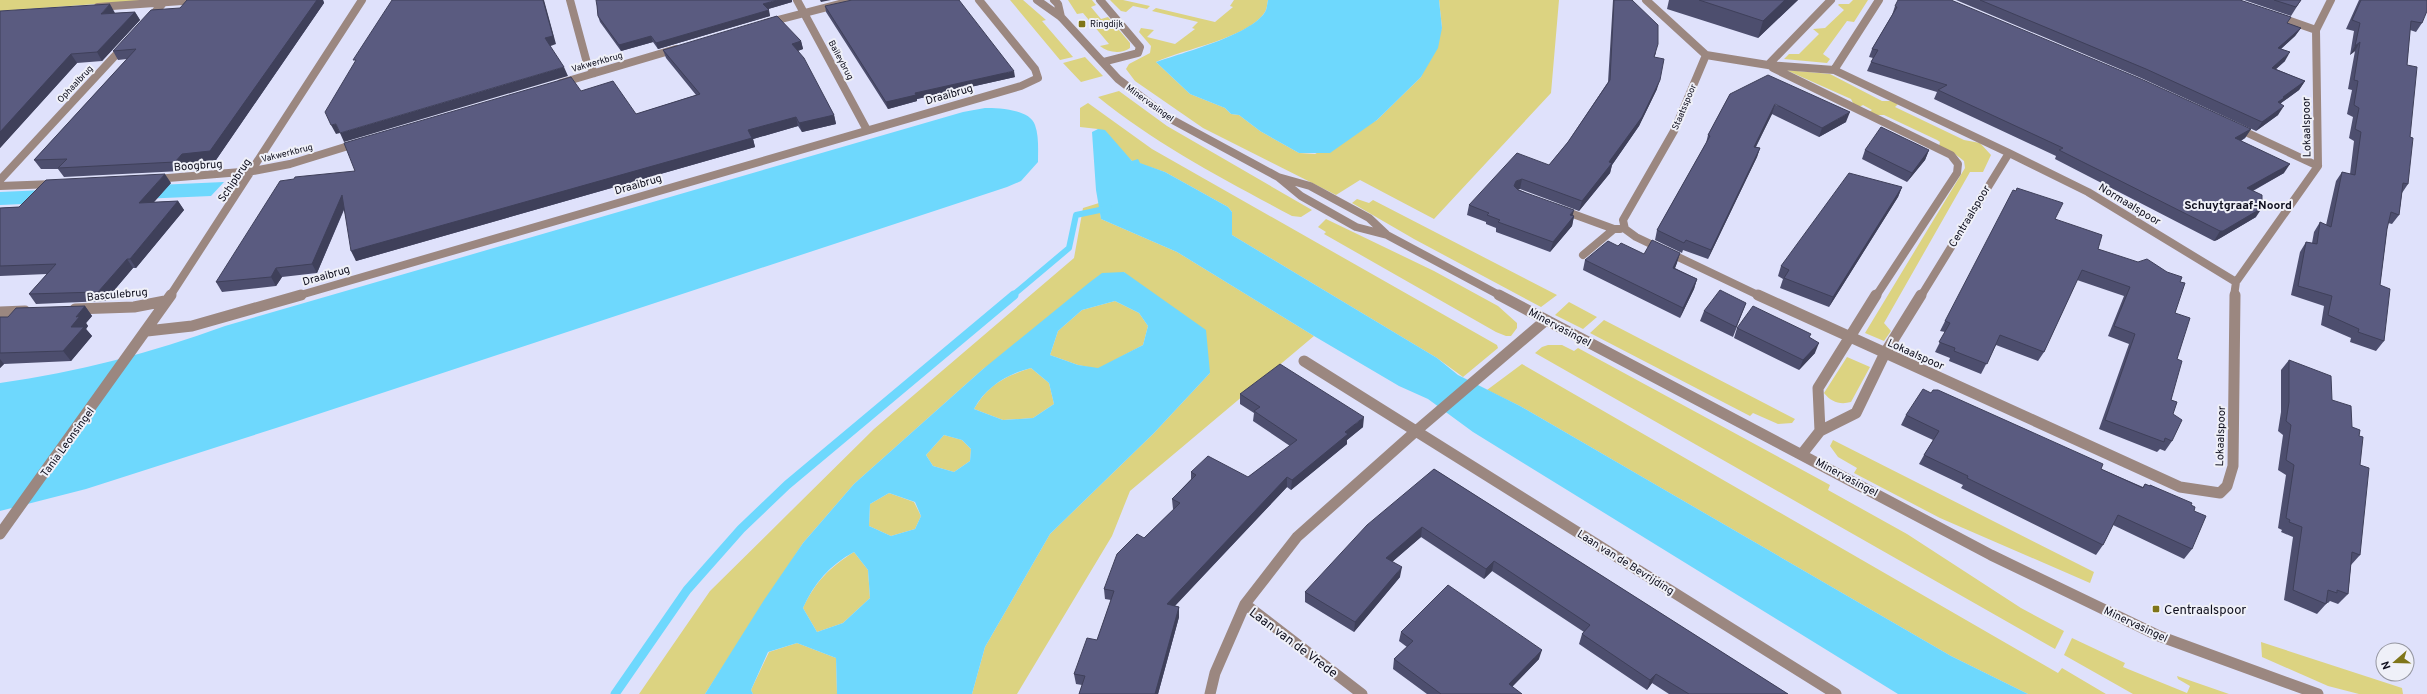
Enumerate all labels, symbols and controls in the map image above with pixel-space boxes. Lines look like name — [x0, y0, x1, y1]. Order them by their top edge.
marker: Ringdijk — [1077, 19, 1087, 29]
place label: Ringdijk — [1090, 19, 1123, 30]
street label: Baileybrug — [826, 39, 856, 82]
street label: Vakwerkbrug — [570, 50, 624, 75]
street label: Ophaalbrug — [55, 63, 95, 105]
street label: Draaibrug — [924, 82, 975, 108]
street label: Minervasingel — [1124, 82, 1176, 124]
street label: Staatsspoor — [1670, 82, 1699, 132]
street label: Lokaalspoor — [2299, 96, 2315, 157]
street label: Vakwerkbrug — [260, 142, 314, 165]
street label: Schipbrug — [215, 156, 255, 205]
street label: Boogbrug — [173, 157, 223, 175]
street label: Draaibrug — [613, 172, 664, 198]
street label: Normaalspoor — [2096, 181, 2164, 229]
street label: Centraalspoor — [1946, 182, 1994, 250]
district label: Schuytgraaf-Noord — [2184, 198, 2292, 214]
street label: Draaibrug — [301, 263, 352, 289]
street label: Basculebrug — [86, 285, 148, 305]
street label: Minervasingel — [1526, 306, 1593, 350]
street label: Lokaalspoor — [1885, 336, 1947, 374]
street label: Tania Leonsingel — [38, 405, 98, 480]
street label: Lokaalspoor — [2213, 405, 2229, 467]
street label: Minervasingel — [1813, 456, 1880, 500]
street label: Laan van de Bevrijding — [1574, 527, 1677, 598]
place label: Centraalspoor — [2164, 603, 2246, 619]
street label: Minervasingel — [2101, 604, 2170, 646]
marker: Centraalspoor — [2151, 604, 2161, 614]
street label: Laan van de Vrede — [1245, 605, 1340, 682]
north arrow — [2375, 642, 2415, 682]
text: N — [2379, 659, 2394, 671]

